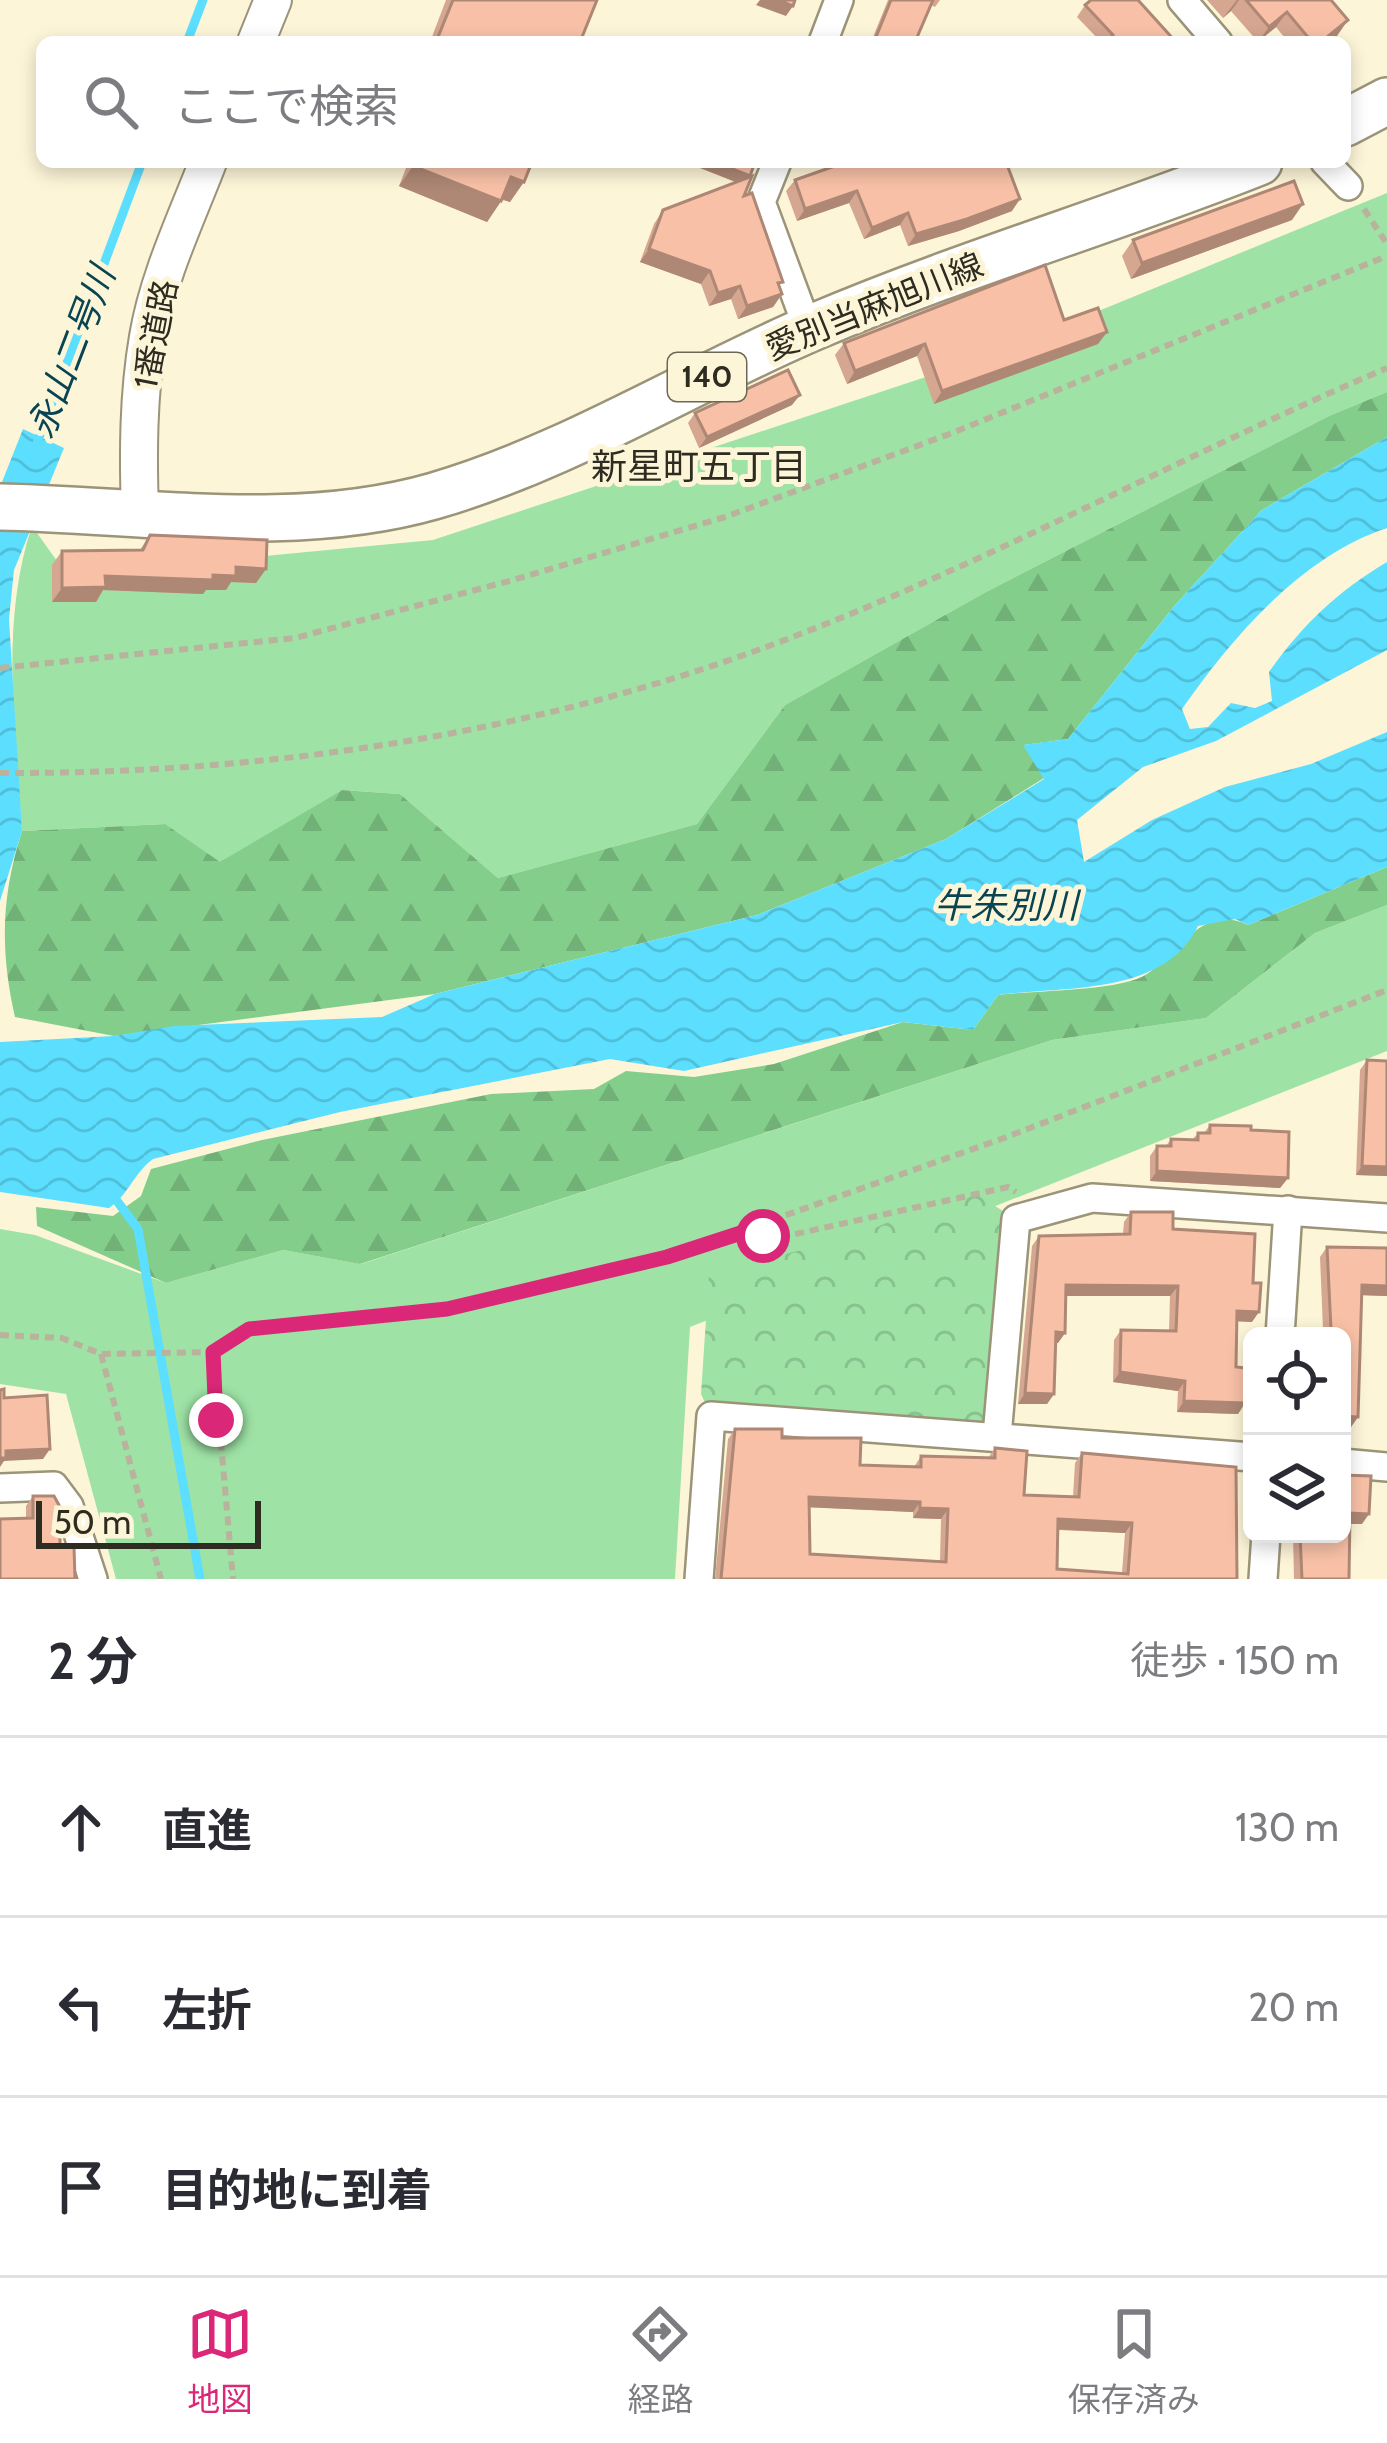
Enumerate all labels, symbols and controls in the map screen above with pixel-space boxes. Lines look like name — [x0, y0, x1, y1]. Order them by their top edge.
search box — [36, 36, 1351, 168]
icon: search — [78, 69, 144, 135]
text: ここで検索 — [174, 79, 399, 133]
street label: 愛別当麻旭川線 — [759, 244, 989, 368]
water label: 永山二号川 — [18, 256, 125, 444]
street label: 1番道路 — [125, 276, 185, 392]
road number: 140 — [668, 353, 746, 401]
district label: 新星町五丁目 — [591, 444, 807, 488]
water label: 牛朱別川 — [934, 883, 1082, 927]
route start — [736, 1209, 790, 1263]
map controls — [1243, 1327, 1351, 1543]
button: locate — [1243, 1327, 1351, 1435]
route end — [189, 1393, 243, 1447]
button: layers — [1243, 1435, 1351, 1543]
scale bar — [36, 1495, 261, 1548]
text: 50 m — [54, 1502, 131, 1542]
text: 2 分 — [48, 1630, 137, 1692]
text: 徒歩 · 150 m — [1130, 1636, 1339, 1684]
icon: ahead — [48, 1794, 114, 1860]
text: 直進 — [162, 1803, 252, 1857]
text: 130 m — [1235, 1803, 1339, 1851]
icon: left — [48, 1974, 114, 2040]
text: 左折 — [162, 1983, 252, 2037]
text: 20 m — [1248, 1983, 1339, 2031]
icon: arrive — [48, 2154, 114, 2220]
text: 目的地に到着 — [162, 2163, 432, 2217]
tab: 地図 — [187, 2301, 253, 2421]
tab: 経路 — [627, 2301, 693, 2421]
tab: 保存済み — [1068, 2301, 1200, 2421]

